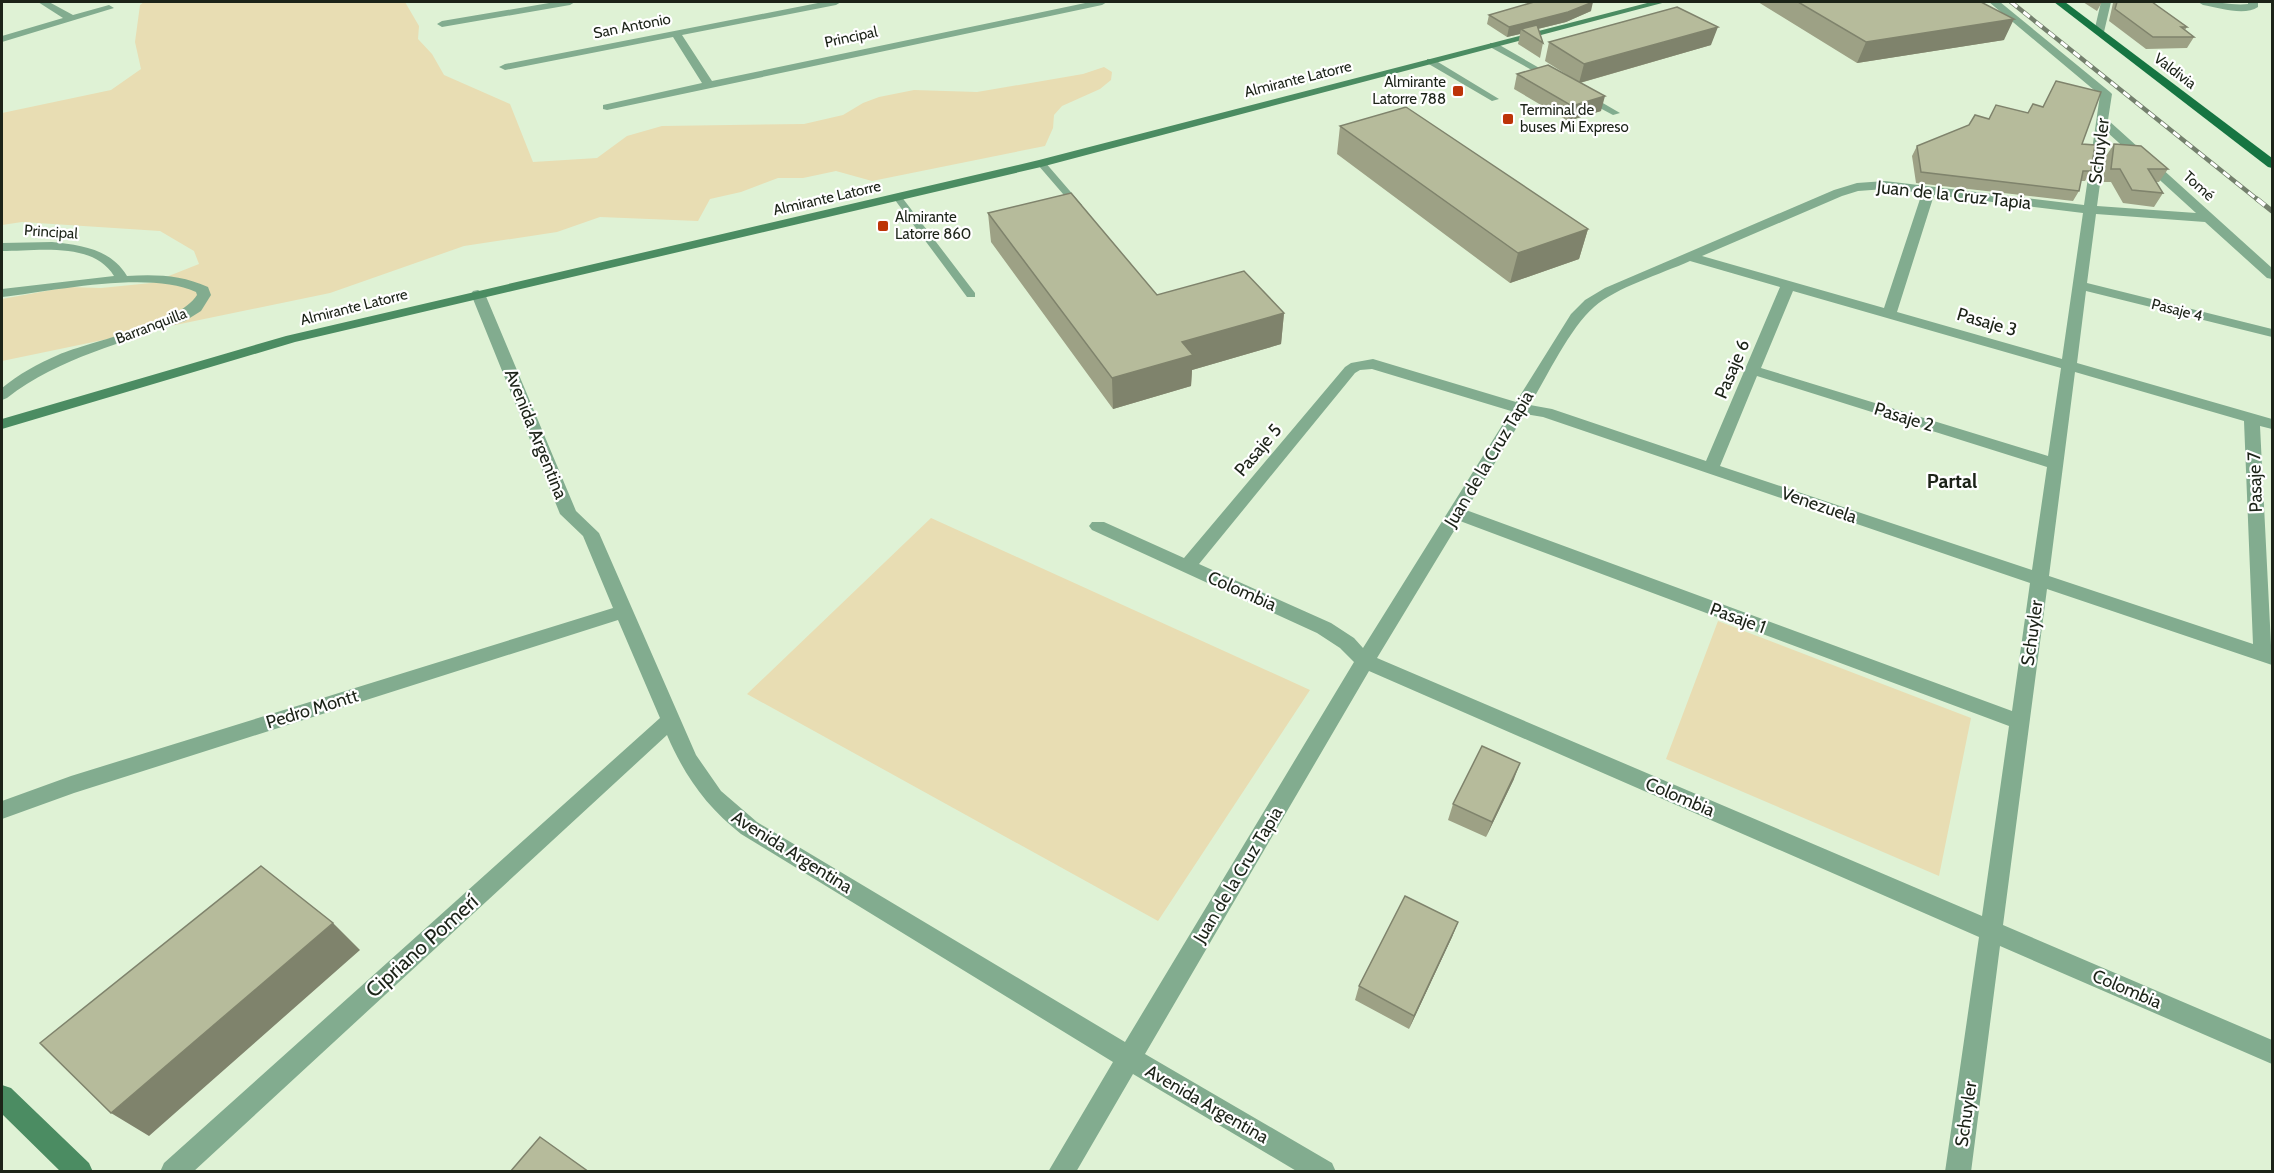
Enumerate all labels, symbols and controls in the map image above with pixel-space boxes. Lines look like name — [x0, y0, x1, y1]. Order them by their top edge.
street label: San Antonio — [592, 10, 672, 42]
street label: Principal — [823, 23, 880, 51]
street label: Valdivia — [2150, 49, 2200, 93]
street label: Almirante Latorre — [1242, 57, 1354, 101]
place label: Almirante Latorre 788 — [1372, 73, 1446, 108]
marker: Almirante Latorre 788 — [1451, 84, 1465, 98]
place label: Terminal de buses Mi Expreso — [1520, 101, 1629, 136]
marker: Terminal de buses Mi Expreso — [1501, 112, 1515, 126]
street label: Schuyler — [2084, 117, 2114, 185]
street label: Tomé — [2180, 167, 2219, 205]
street label: Juan de la Cruz Tapia — [1875, 176, 2033, 214]
street label: Almirante Latorre — [771, 177, 883, 219]
place label: Almirante Latorre 860 — [895, 208, 971, 243]
marker: Almirante Latorre 860 — [876, 219, 890, 233]
street label: Principal — [24, 221, 79, 243]
street label: Almirante Latorre — [298, 285, 410, 329]
street label: Pasaje 4 — [2150, 295, 2205, 325]
street label: Pasaje 3 — [1954, 303, 2020, 341]
street label: Barranquilla — [113, 304, 190, 348]
street label: Pasaje 6 — [1710, 336, 1754, 402]
street label: Avenida Argentina — [500, 366, 572, 503]
street label: Juan de la Cruz Tapia — [1439, 387, 1539, 532]
street label: Pasaje 2 — [1871, 398, 1937, 436]
street label: Pasaje 5 — [1230, 419, 1286, 481]
street label: Pasaje 7 — [2243, 451, 2267, 513]
district label: Partal — [1927, 469, 1977, 493]
street label: Venezuela — [1778, 482, 1860, 528]
street label: Colombia — [1204, 566, 1280, 616]
street label: Pasaje 1 — [1707, 598, 1769, 638]
street label: Schuyler — [2017, 598, 2048, 667]
street label: Pedro Montt — [263, 685, 361, 733]
street label: Colombia — [1642, 773, 1718, 822]
street label: Juan de la Cruz Tapia — [1188, 803, 1288, 948]
street label: Avenida Argentina — [728, 806, 857, 898]
street label: Cipriano Pomerí — [360, 888, 483, 1003]
street label: Colombia — [2089, 965, 2165, 1014]
street label: Avenida Argentina — [1142, 1060, 1273, 1148]
street label: Schuyler — [1951, 1079, 1982, 1148]

